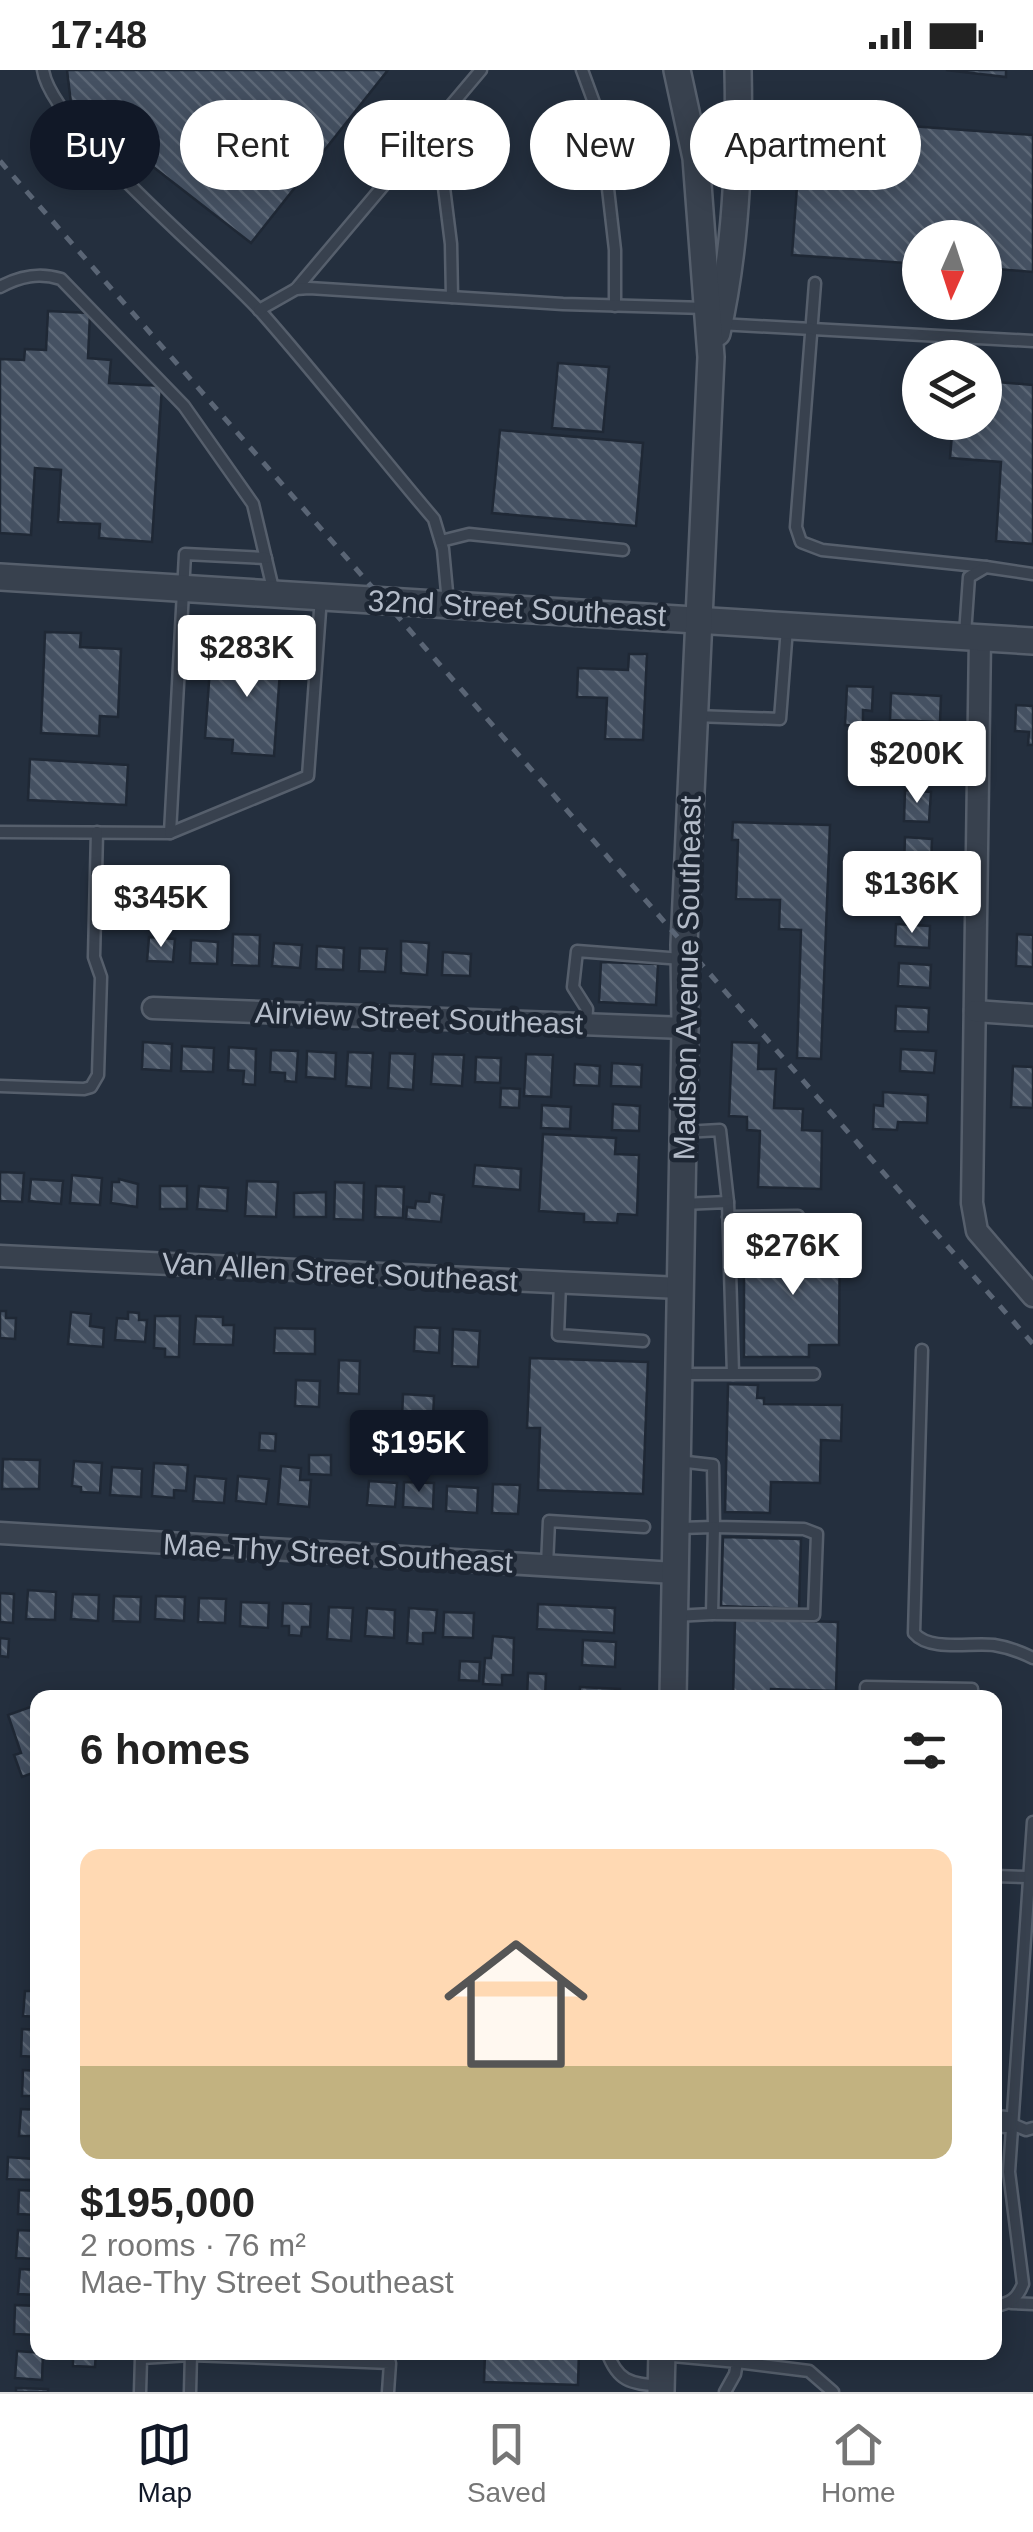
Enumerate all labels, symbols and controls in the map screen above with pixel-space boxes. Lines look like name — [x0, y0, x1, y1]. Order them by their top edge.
text: 17:48 — [50, 14, 147, 56]
chip: Buy — [30, 100, 160, 190]
chip: Rent — [180, 100, 324, 190]
chip: Filters — [344, 100, 510, 190]
chip: New — [530, 100, 670, 190]
chip: Apartment — [690, 100, 921, 190]
north arrow — [902, 220, 1002, 320]
map controls — [902, 220, 1002, 440]
button: layers — [902, 340, 1002, 440]
street label: 32nd Street Southeast — [367, 584, 668, 632]
pin: $283K — [177, 615, 317, 700]
text: $283K — [200, 629, 294, 665]
pin: $200K — [847, 721, 987, 806]
text: $200K — [870, 735, 964, 771]
street label: Madison Avenue Southeast — [667, 795, 707, 1161]
pin: $136K — [842, 851, 982, 936]
pin: $345K — [91, 865, 231, 950]
text: $136K — [865, 865, 959, 901]
text: $345K — [114, 879, 208, 915]
street label: Airview Street Southeast — [254, 996, 584, 1040]
pin: $276K — [723, 1213, 863, 1298]
text: $276K — [746, 1227, 840, 1263]
street label: Van Allen Street Southeast — [161, 1246, 519, 1298]
pin: $195K — [349, 1410, 489, 1495]
text: $195K — [372, 1424, 466, 1460]
street label: Mae-Thy Street Southeast — [162, 1527, 514, 1579]
icon: filters — [897, 1723, 952, 1778]
text: 6 homes — [80, 1726, 250, 1773]
icon: home — [426, 1914, 606, 2094]
text: $195,000 — [80, 2179, 255, 2226]
text: 2 rooms · 76 m² — [80, 2227, 306, 2263]
text: Mae-Thy Street Southeast — [80, 2264, 454, 2300]
tab: Map — [137, 2417, 192, 2509]
tab: Saved — [467, 2417, 546, 2509]
tab: Home — [821, 2417, 896, 2509]

